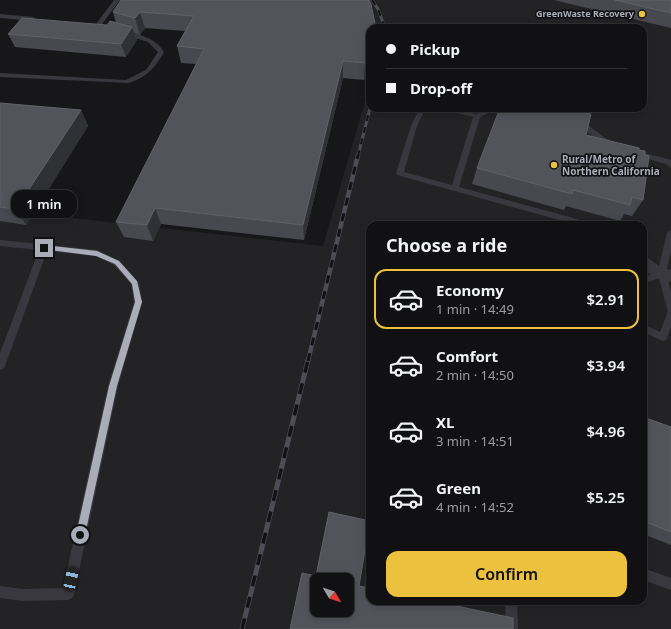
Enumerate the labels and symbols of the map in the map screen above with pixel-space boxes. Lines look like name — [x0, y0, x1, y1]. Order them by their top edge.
place label: GreenWaste Recovery — [536, 7, 635, 20]
marker: GreenWaste Recovery — [637, 9, 647, 19]
place label: Rural/Metro of Northern California — [562, 152, 660, 178]
marker: Rural/Metro of Northern California — [549, 160, 559, 170]
callout: 1 min — [11, 190, 77, 218]
route end — [35, 239, 53, 257]
route start — [71, 526, 89, 544]
car — [63, 566, 79, 592]
north arrow — [310, 573, 354, 617]

